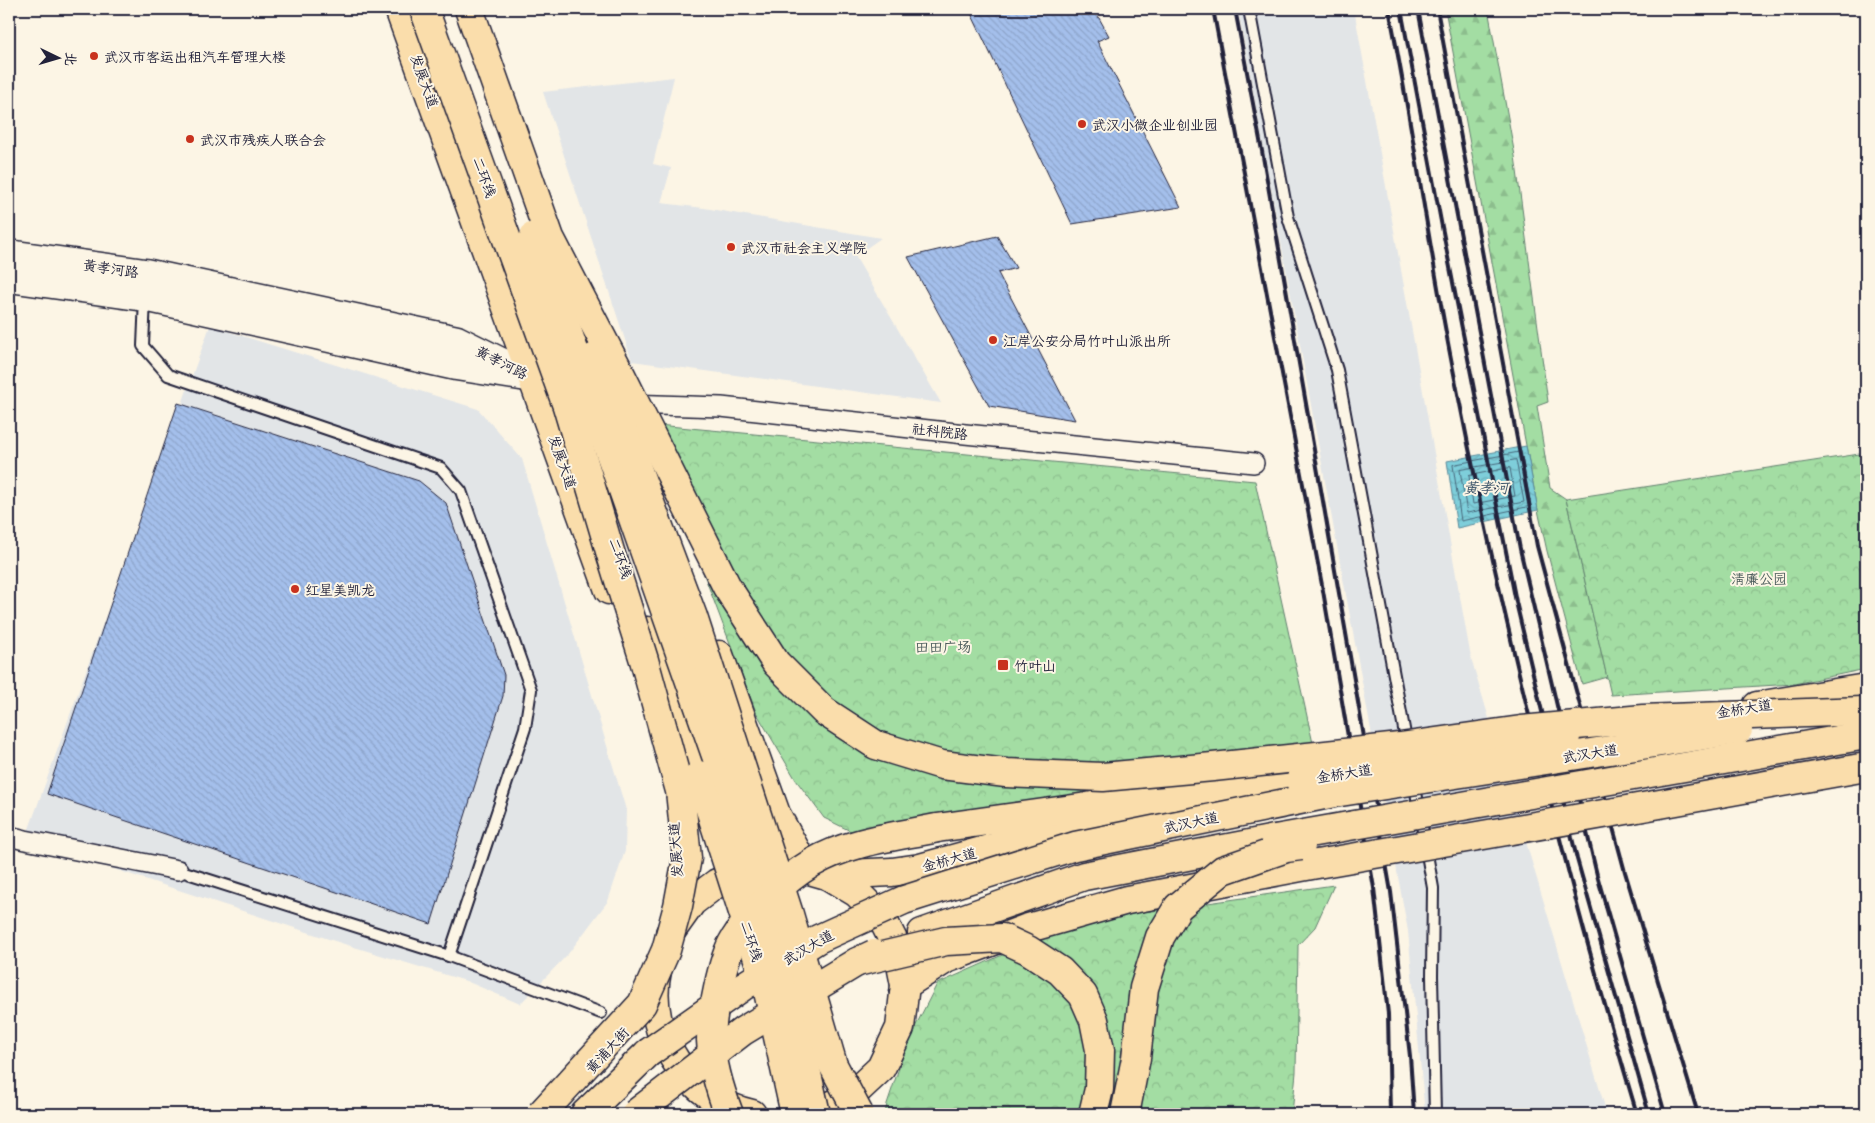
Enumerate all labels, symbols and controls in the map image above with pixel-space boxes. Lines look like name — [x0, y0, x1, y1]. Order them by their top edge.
north arrow — [32, 32, 82, 82]
place label: 武汉市客运出租汽车管理大楼 — [104, 47, 286, 66]
marker: 武汉市客运出租汽车管理大楼 — [88, 50, 100, 62]
text: 北 — [61, 51, 82, 67]
street label: 发展大道 — [406, 51, 444, 111]
place label: 武汉小微企业创业园 — [1092, 115, 1218, 134]
marker: 武汉小微企业创业园 — [1076, 118, 1088, 130]
place label: 武汉市残疾人联合会 — [200, 130, 326, 149]
marker: 武汉市残疾人联合会 — [184, 133, 196, 145]
street label: 二环线 — [469, 154, 501, 200]
place label: 武汉市社会主义学院 — [741, 238, 867, 257]
marker: 武汉市社会主义学院 — [725, 241, 737, 253]
street label: 黄孝河路 — [82, 255, 140, 281]
place label: 江岸公安分局竹叶山派出所 — [1003, 331, 1171, 350]
marker: 江岸公安分局竹叶山派出所 — [987, 334, 999, 346]
street label: 黄孝河路 — [473, 341, 531, 383]
street label: 社科院路 — [911, 419, 969, 443]
street label: 发展大道 — [544, 432, 582, 492]
water label: 黄孝河 — [1463, 477, 1511, 497]
street label: 二环线 — [605, 535, 637, 581]
park label: 清廉公园 — [1731, 569, 1787, 588]
place label: 红星美凯龙 — [305, 580, 375, 599]
marker: 红星美凯龙 — [289, 583, 301, 595]
park label: 田田广场 — [915, 637, 971, 656]
place label: 竹叶山 — [1014, 656, 1056, 675]
marker: 竹叶山 — [996, 658, 1010, 672]
street label: 金桥大道 — [1715, 694, 1773, 722]
street label: 武汉大道 — [1561, 739, 1619, 767]
street label: 金桥大道 — [1315, 759, 1373, 787]
street label: 武汉大道 — [1162, 807, 1220, 837]
street label: 发展大道 — [664, 821, 686, 879]
street label: 金桥大道 — [919, 843, 979, 875]
street label: 二环线 — [736, 918, 768, 964]
street label: 武汉大道 — [779, 925, 837, 969]
street label: 黄浦大街 — [581, 1023, 633, 1077]

